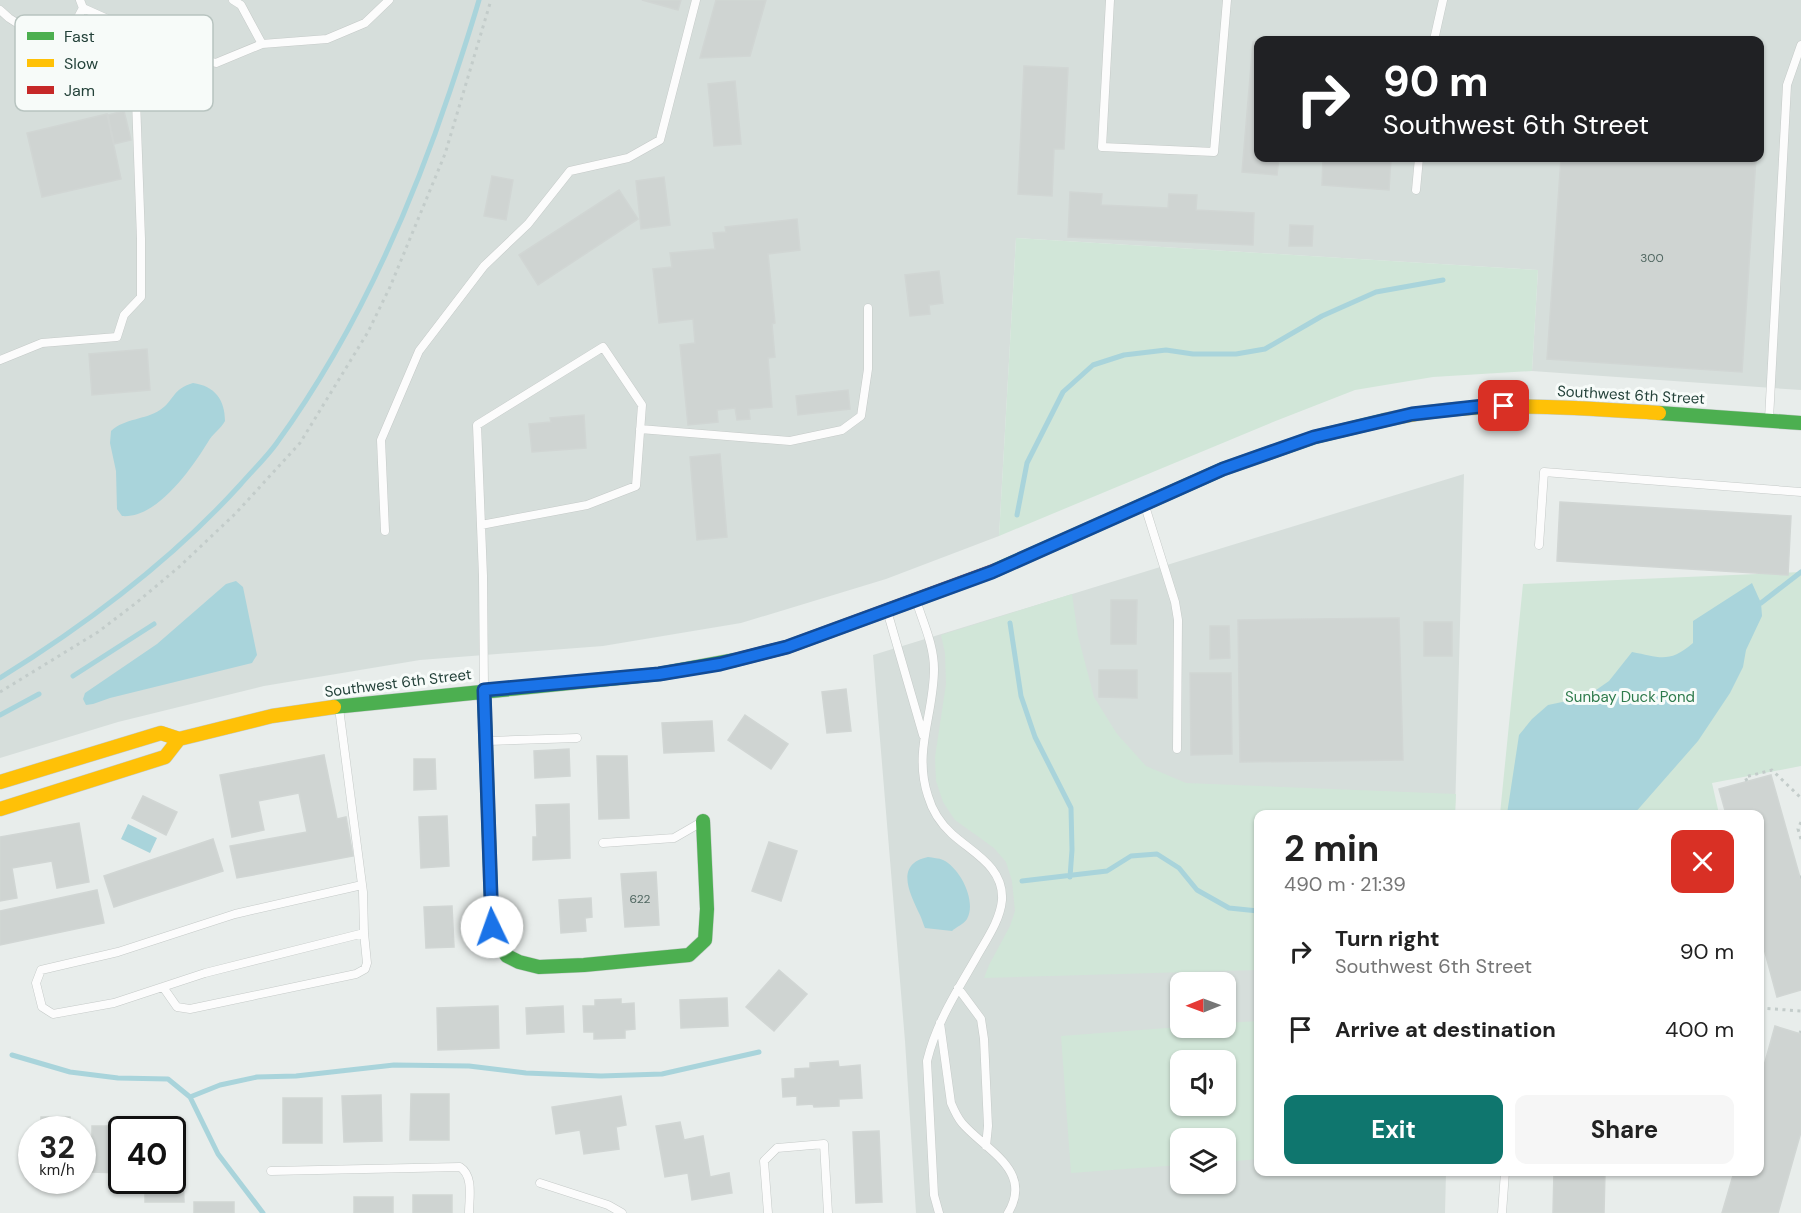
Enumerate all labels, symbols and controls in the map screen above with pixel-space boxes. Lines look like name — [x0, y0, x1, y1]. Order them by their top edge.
legend — [15, 15, 213, 111]
text: Fast — [64, 26, 95, 47]
text: Slow — [64, 53, 98, 74]
text: 90 m — [1383, 54, 1489, 109]
icon: right — [1284, 60, 1362, 138]
text: Jam — [64, 80, 95, 101]
text: Southwest 6th Street — [1383, 107, 1649, 142]
house number: 300 — [1640, 250, 1664, 266]
pin — [1478, 380, 1529, 431]
street label: Southwest 6th Street — [1557, 381, 1705, 409]
icon: arrive — [1487, 389, 1520, 422]
street label: Southwest 6th Street — [323, 664, 473, 702]
park label: Sunbay Duck Pond — [1565, 687, 1695, 707]
text: 2 min — [1284, 825, 1379, 872]
button: close — [1671, 830, 1734, 893]
text: 490 m · 21:39 — [1284, 871, 1406, 897]
house number: 622 — [629, 891, 651, 907]
position arrow — [460, 895, 524, 959]
text: Turn right — [1335, 924, 1440, 953]
icon: right — [1284, 935, 1317, 968]
text: 90 m — [1680, 937, 1734, 966]
text: Southwest 6th Street — [1335, 953, 1532, 979]
north arrow — [1170, 972, 1236, 1038]
map controls — [1170, 972, 1236, 1194]
icon: arrive — [1284, 1013, 1317, 1046]
text: Arrive at destination — [1335, 1015, 1556, 1044]
text: 400 m — [1665, 1015, 1734, 1044]
button: sound — [1170, 1050, 1236, 1116]
button: Exit — [1284, 1095, 1503, 1164]
button: Share — [1515, 1095, 1734, 1164]
speed limit sign: 40 — [108, 1116, 186, 1194]
text: 32 — [39, 1128, 75, 1167]
button: layers — [1170, 1128, 1236, 1194]
text: km/h — [39, 1160, 75, 1180]

